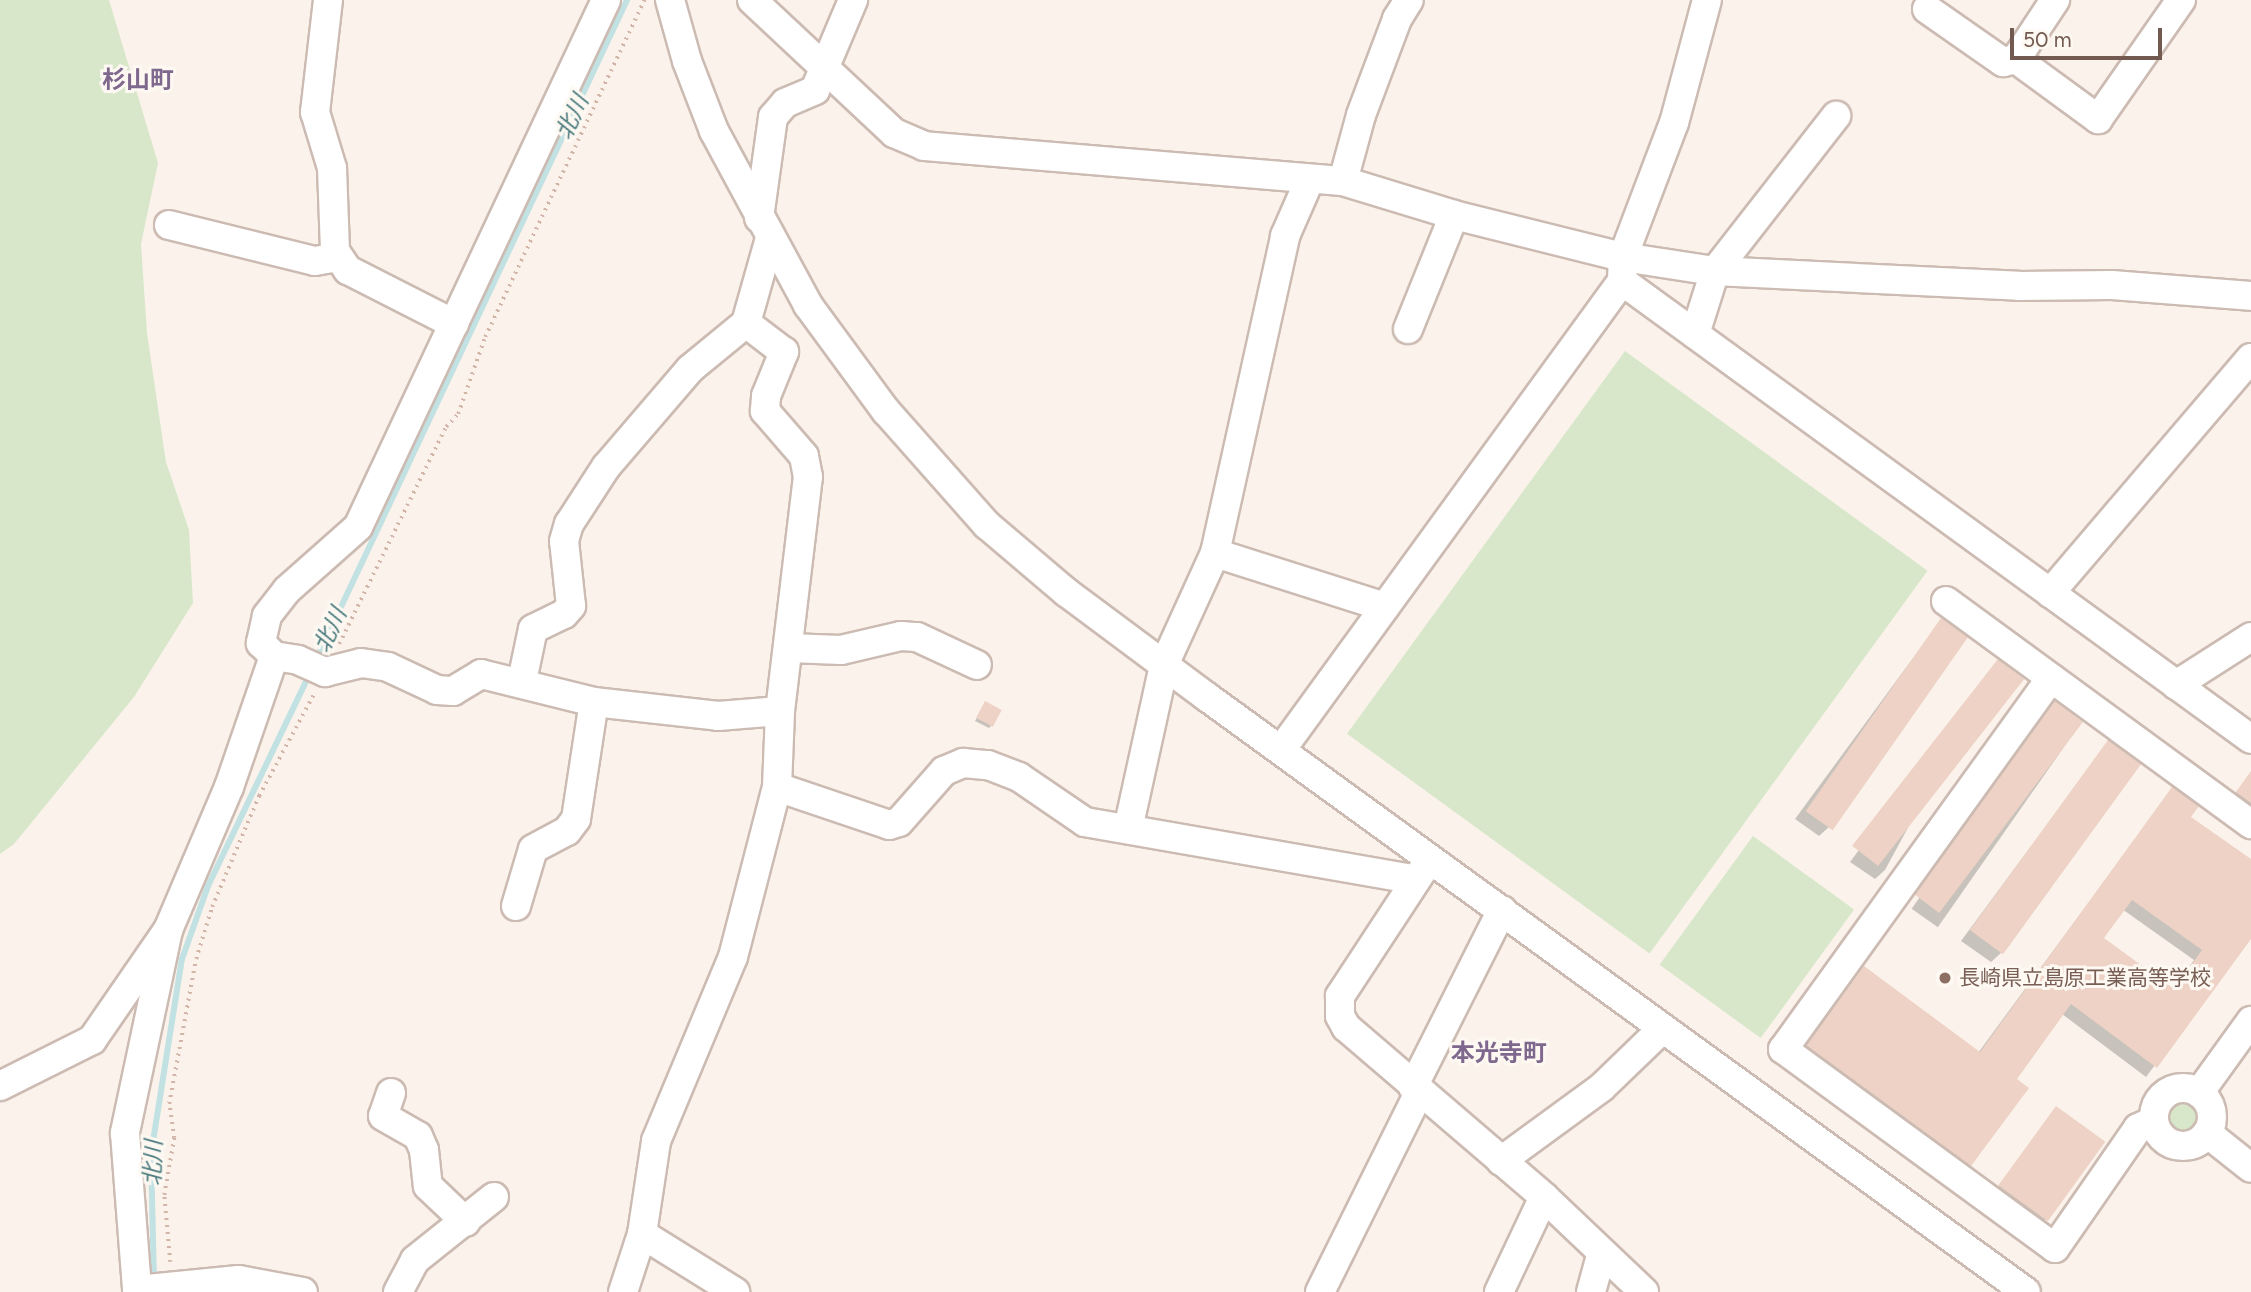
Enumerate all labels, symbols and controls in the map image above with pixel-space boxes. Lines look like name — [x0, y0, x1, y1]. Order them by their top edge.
scale bar — [2013, 14, 2165, 58]
text: 50 m — [2023, 27, 2072, 52]
district label: 杉山町 — [102, 66, 174, 94]
water label: 北川 — [550, 90, 594, 144]
water label: 北川 — [308, 603, 352, 657]
place label: 長崎県立島原工業高等学校 — [1959, 965, 2211, 991]
marker: 長崎県立島原工業高等学校 — [1937, 970, 1953, 986]
district label: 本光寺町 — [1451, 1039, 1547, 1067]
water label: 北川 — [138, 1140, 168, 1186]

